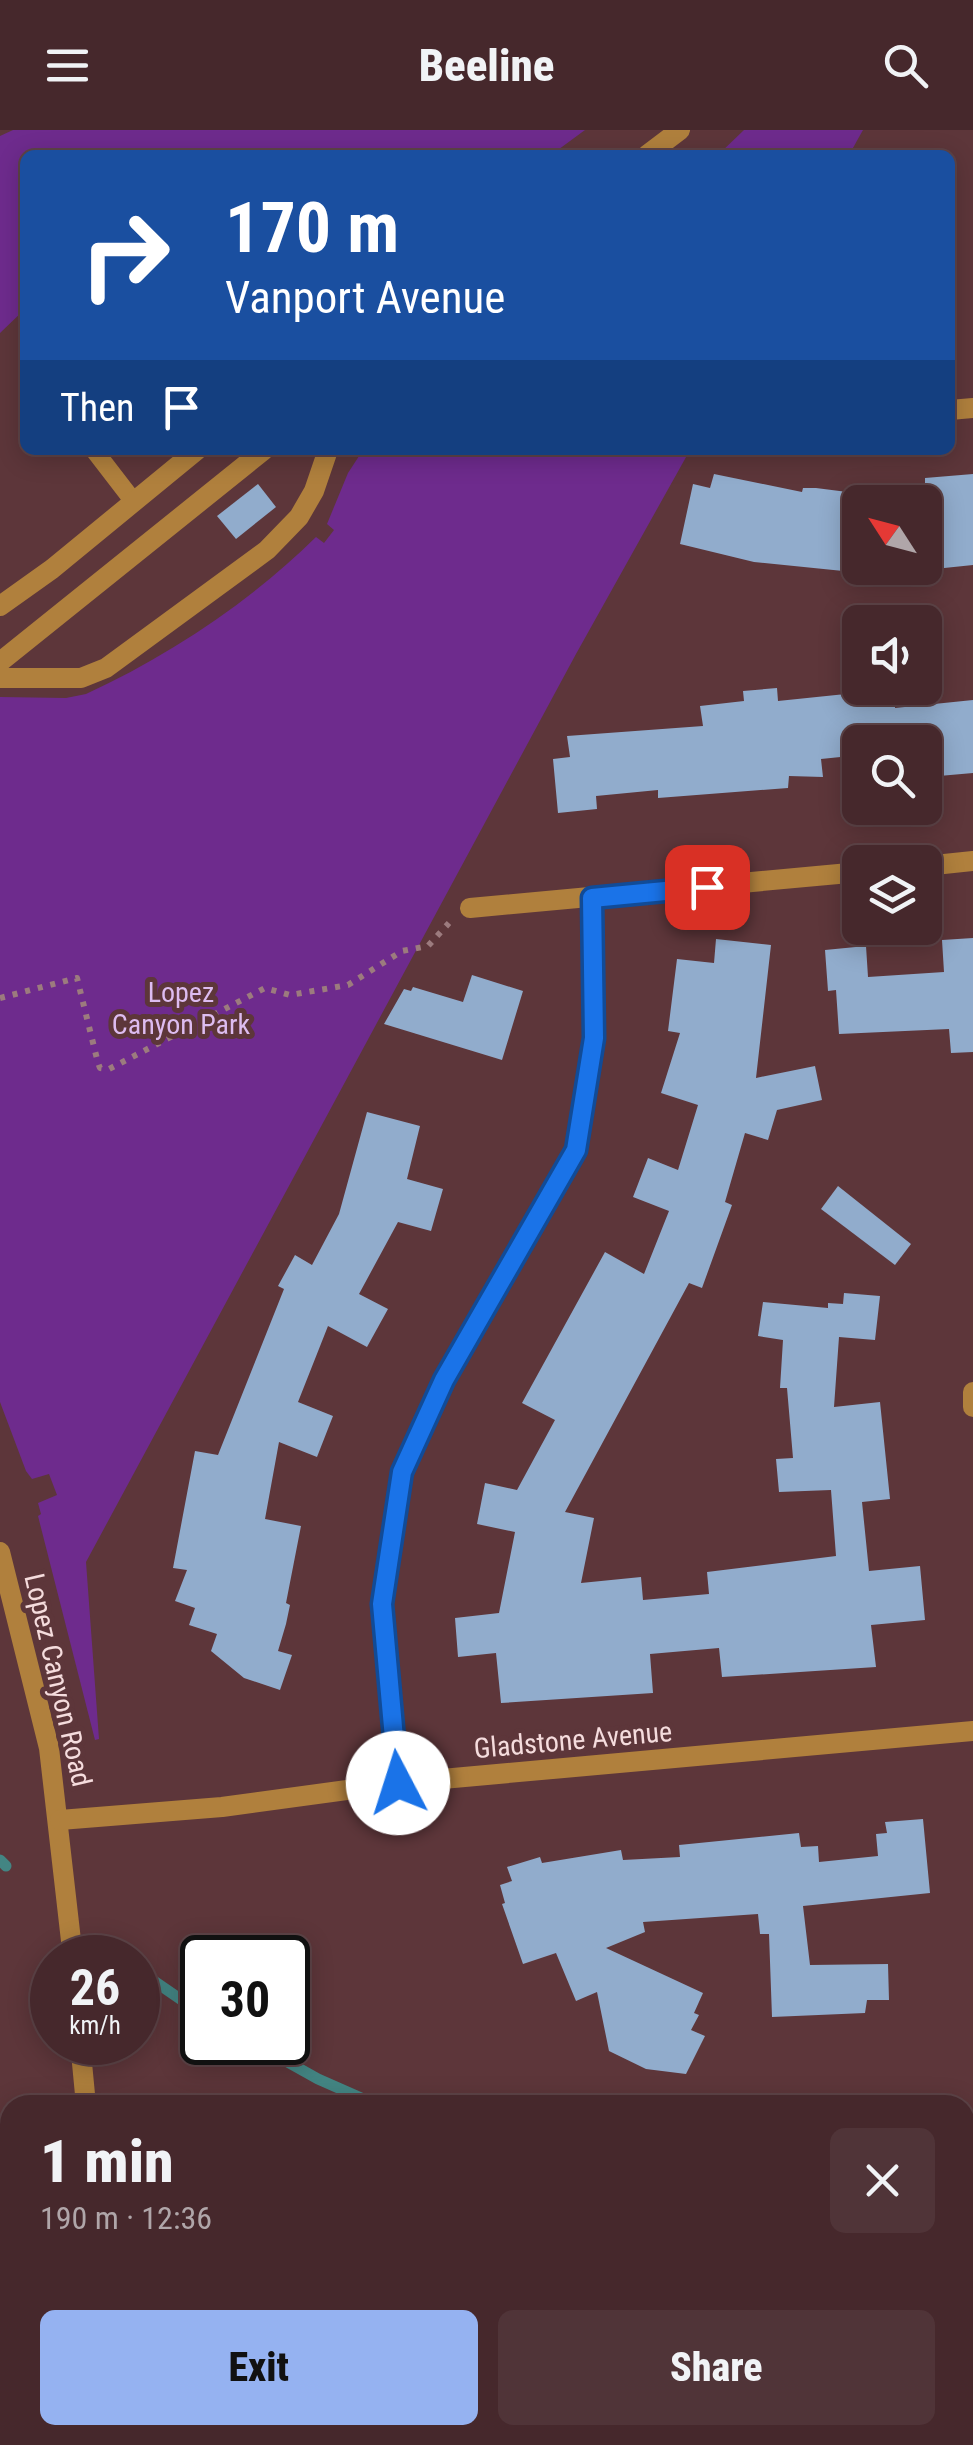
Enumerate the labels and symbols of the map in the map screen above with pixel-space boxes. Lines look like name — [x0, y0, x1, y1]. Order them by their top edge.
north arrow — [842, 485, 942, 585]
pin — [665, 845, 750, 930]
park label: Lopez Canyon Park — [112, 976, 251, 1041]
street label: Lopez Canyon Road — [17, 1570, 99, 1790]
street label: Gladstone Avenue — [473, 1715, 673, 1765]
position arrow — [346, 1731, 450, 1835]
speed limit sign: 30 — [180, 1935, 310, 2065]

